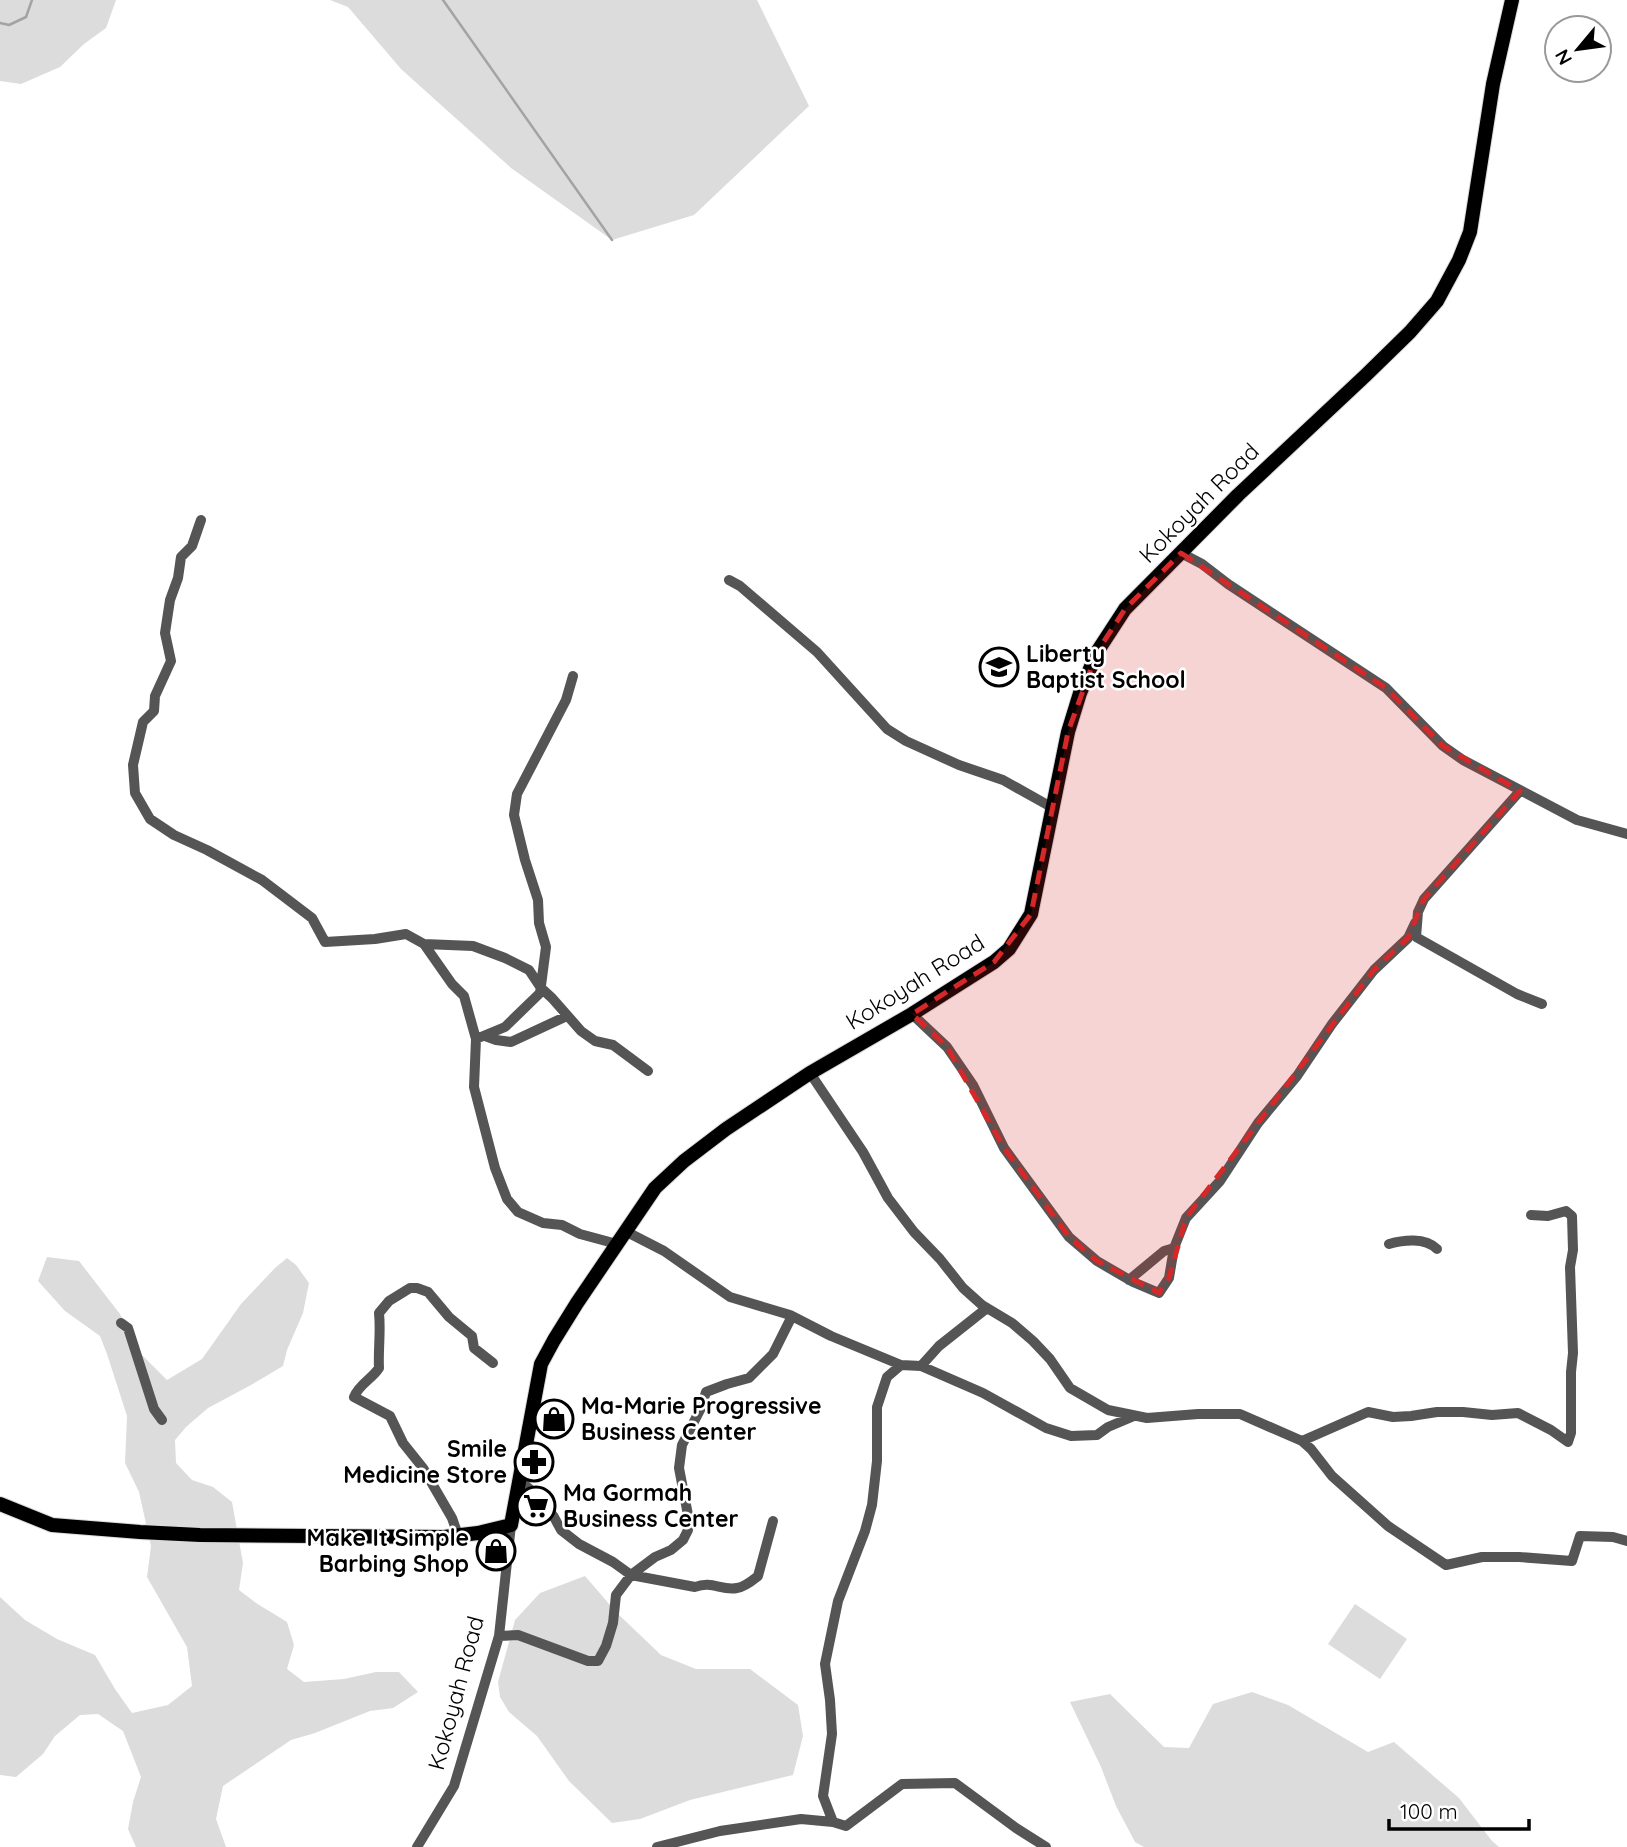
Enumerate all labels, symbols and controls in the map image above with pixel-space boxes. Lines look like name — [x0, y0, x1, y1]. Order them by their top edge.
north arrow — [1543, 14, 1613, 84]
text: N — [1549, 45, 1577, 69]
street label: Kokoyah Road — [1133, 437, 1265, 569]
place label: Liberty Baptist School — [1026, 639, 1186, 694]
school or university icon: Liberty Baptist School — [978, 646, 1020, 688]
street label: Kokoyah Road — [840, 927, 989, 1036]
place label: Ma-Marie Progressive Business Center — [581, 1391, 822, 1446]
shop icon: Ma-Marie Progressive Business Center — [533, 1398, 575, 1440]
place label: Smile Medicine Store — [343, 1434, 507, 1489]
pharmacy icon: Smile Medicine Store — [513, 1441, 555, 1483]
place label: Ma Gormah Business Center — [563, 1478, 739, 1533]
supermarket icon: Ma Gormah Business Center — [515, 1485, 557, 1527]
place label: Make It Simple Barbing Shop — [307, 1523, 469, 1578]
shop icon: Make It Simple Barbing Shop — [475, 1530, 517, 1572]
street label: Kokoyah Road — [421, 1613, 490, 1773]
scale bar — [1389, 1787, 1529, 1831]
text: 100 m — [1400, 1798, 1458, 1824]

